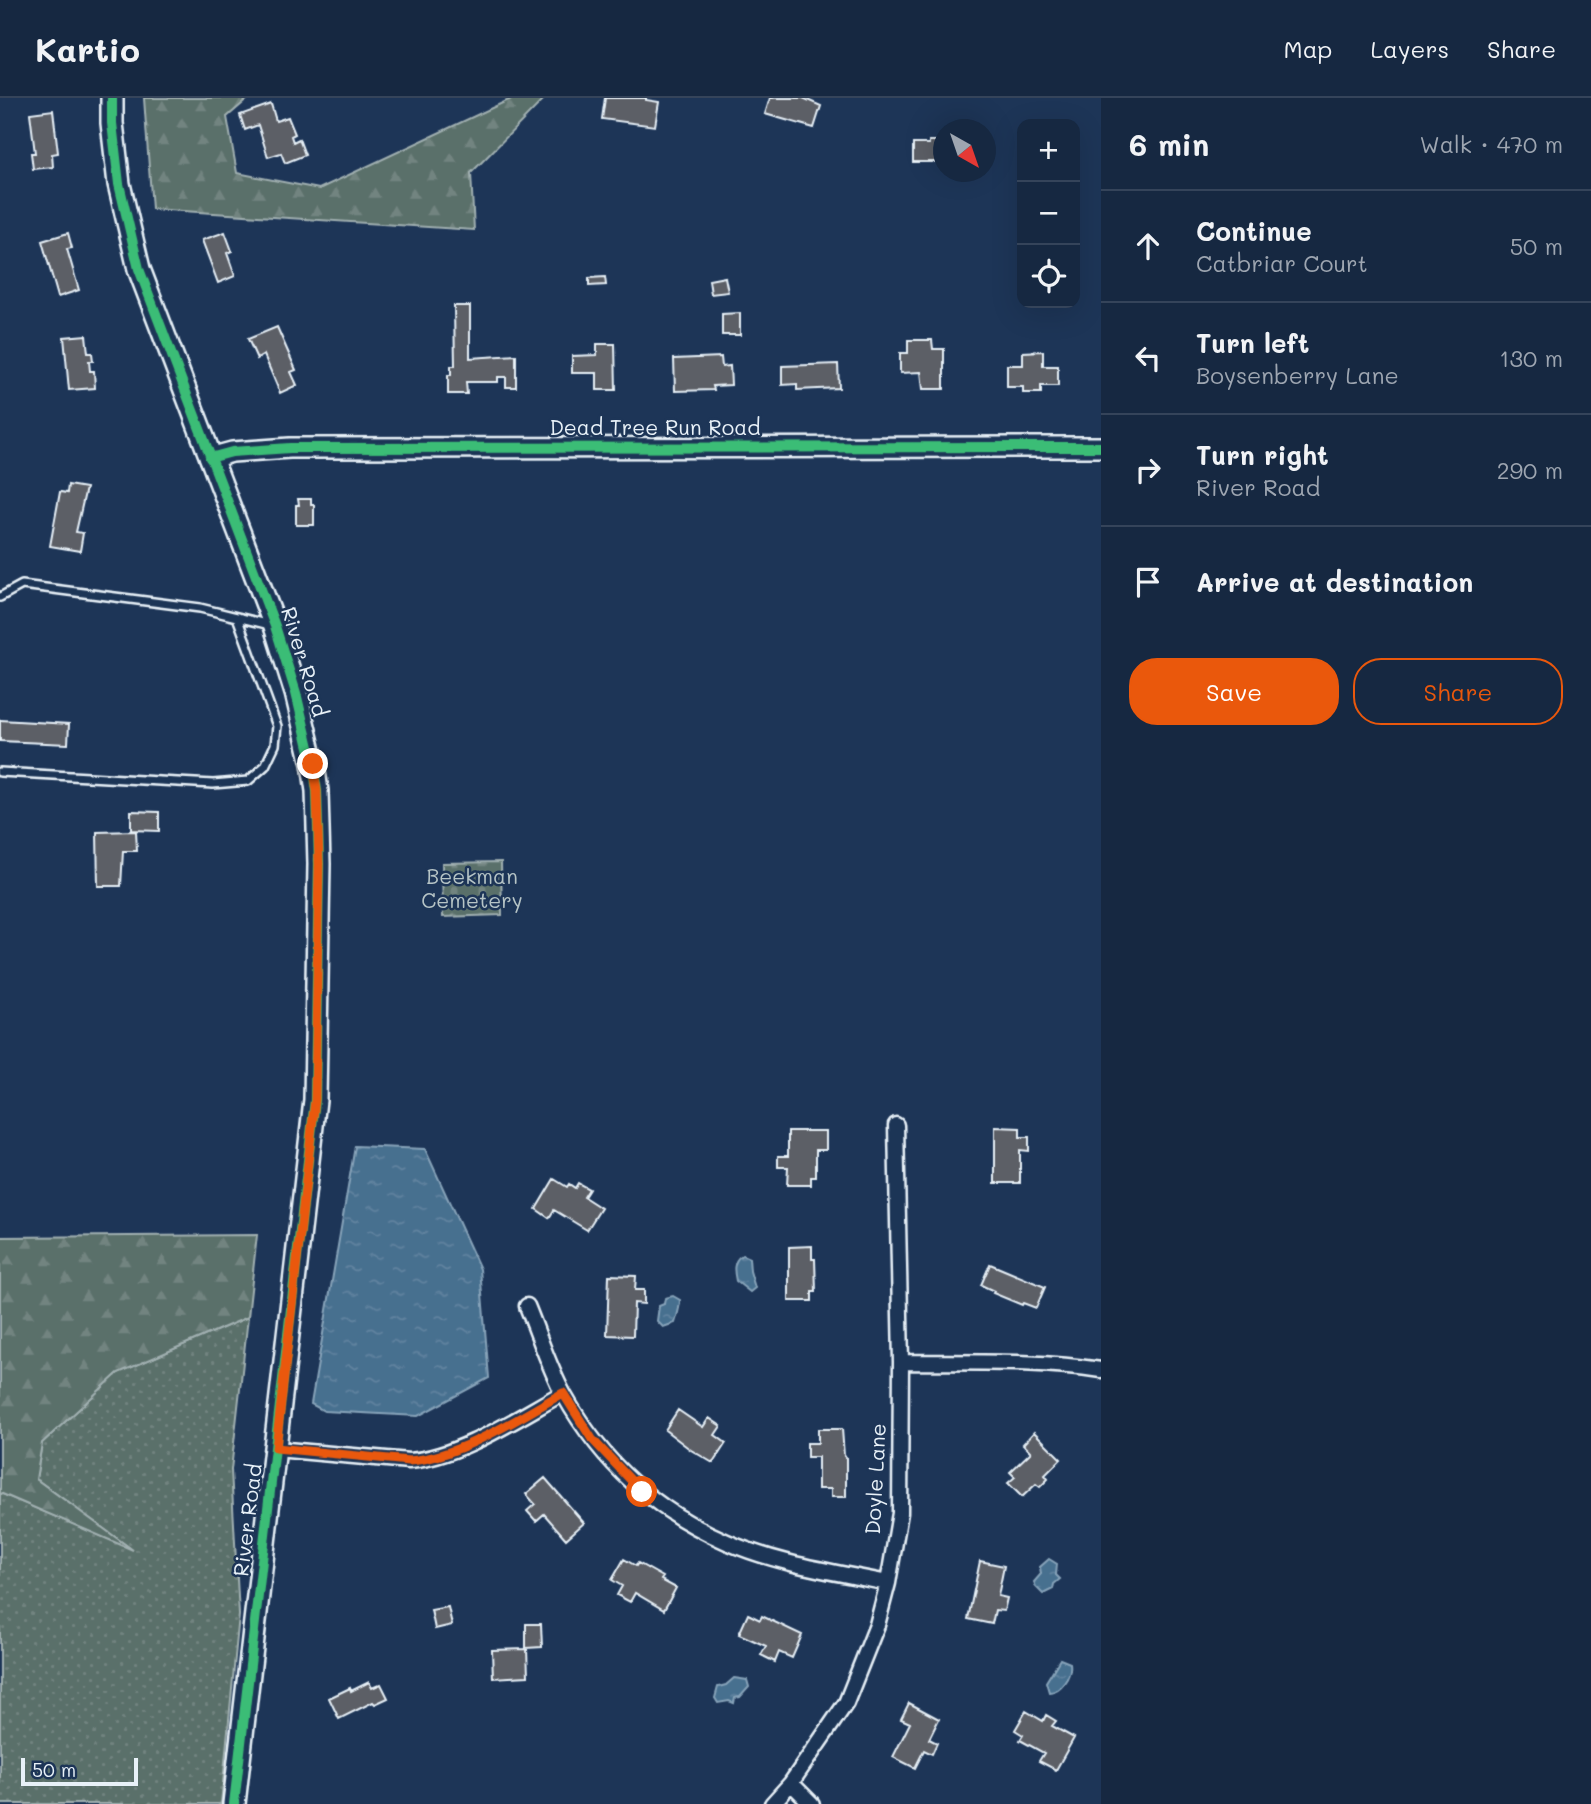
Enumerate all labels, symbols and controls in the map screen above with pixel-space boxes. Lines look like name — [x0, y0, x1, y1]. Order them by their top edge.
text: Kartio — [35, 27, 140, 70]
text: Map — [1284, 33, 1332, 64]
text: Layers — [1370, 33, 1449, 64]
text: Share — [1487, 33, 1556, 64]
north arrow — [933, 119, 996, 182]
map controls — [1017, 119, 1080, 308]
button: + — [1017, 119, 1080, 182]
text: 6 min — [1129, 124, 1209, 164]
text: Walk · 470 m — [1420, 129, 1563, 159]
button: − — [1017, 182, 1080, 245]
text: Continue — [1196, 214, 1312, 248]
icon: ahead — [1129, 227, 1167, 265]
text: 50 m — [1510, 231, 1563, 261]
button: locate — [1017, 245, 1080, 308]
text: Catbriar Court — [1196, 248, 1368, 278]
text: Turn left — [1196, 326, 1309, 360]
icon: left — [1129, 339, 1167, 377]
text: 130 m — [1499, 343, 1563, 373]
text: Boysenberry Lane — [1196, 360, 1399, 390]
street label: Dead Tree Run Road — [549, 413, 761, 440]
text: Turn right — [1196, 438, 1329, 472]
icon: right — [1129, 451, 1167, 489]
text: 290 m — [1497, 455, 1563, 485]
text: River Road — [1196, 472, 1320, 502]
icon: arrive — [1129, 563, 1167, 601]
text: Arrive at destination — [1196, 565, 1473, 599]
street label: River Road — [276, 603, 335, 720]
button: Save — [1129, 658, 1339, 725]
button: Share — [1353, 658, 1563, 725]
route end — [297, 748, 328, 779]
park label: Beekman Cemetery — [421, 862, 523, 913]
street label: Doyle Lane — [858, 1422, 891, 1535]
street label: River Road — [226, 1462, 267, 1578]
route start — [626, 1476, 657, 1507]
scale bar — [21, 1755, 138, 1787]
text: 50 m — [32, 1757, 76, 1782]

